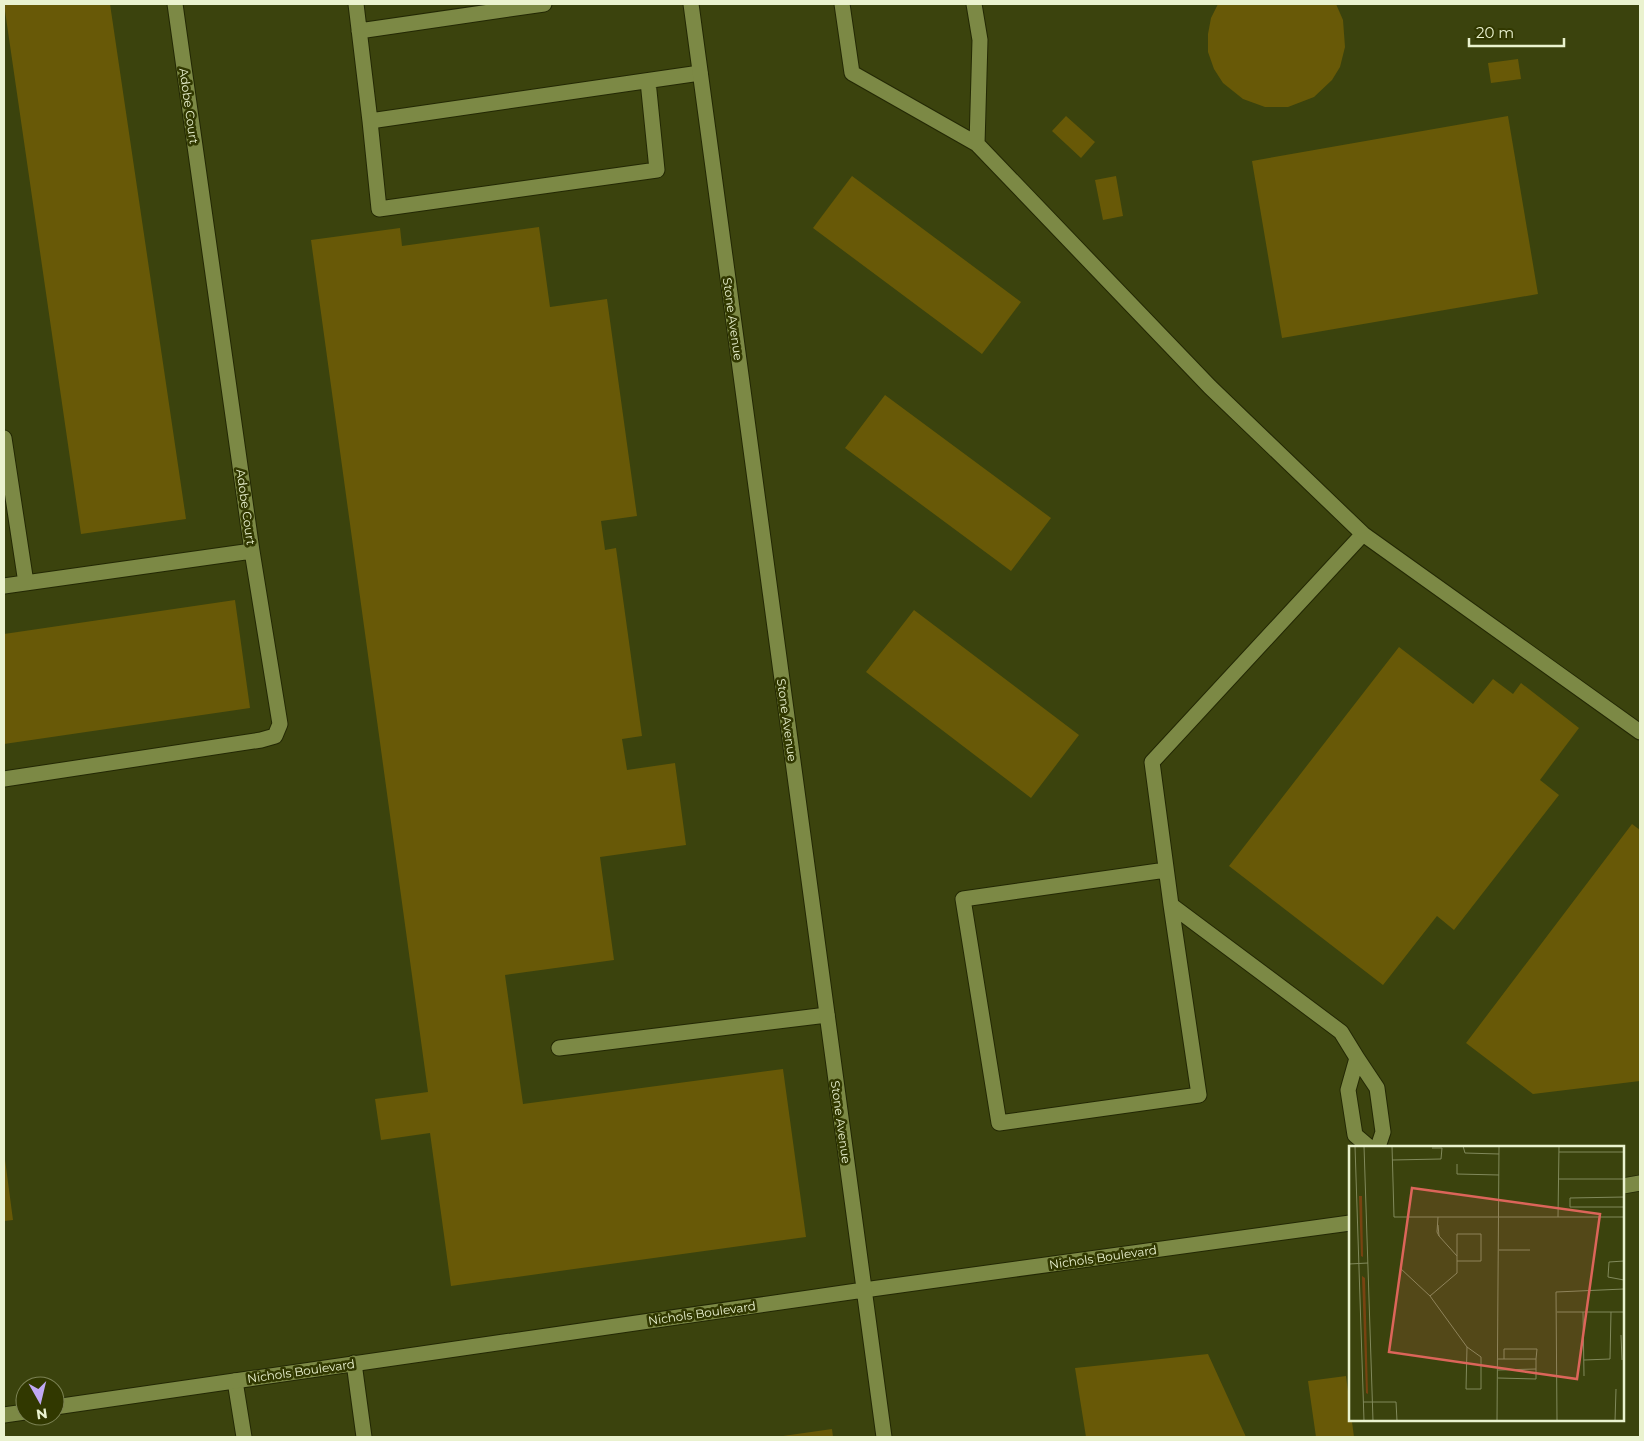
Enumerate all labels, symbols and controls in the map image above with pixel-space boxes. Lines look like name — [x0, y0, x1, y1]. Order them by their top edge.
scale bar — [1469, 15, 1564, 47]
text: 20 m — [1476, 23, 1514, 42]
street label: Adobe Court — [176, 67, 202, 145]
street label: Stone Avenue — [720, 277, 746, 361]
street label: Adobe Court — [233, 468, 259, 546]
street label: Stone Avenue — [774, 678, 800, 762]
street label: Stone Avenue — [828, 1080, 854, 1164]
inset map — [1349, 1146, 1624, 1421]
street label: Nichols Boulevard — [1048, 1242, 1158, 1272]
street label: Nichols Boulevard — [647, 1298, 757, 1328]
street label: Nichols Boulevard — [246, 1356, 356, 1386]
north arrow — [15, 1376, 65, 1426]
text: N — [35, 1404, 49, 1424]

